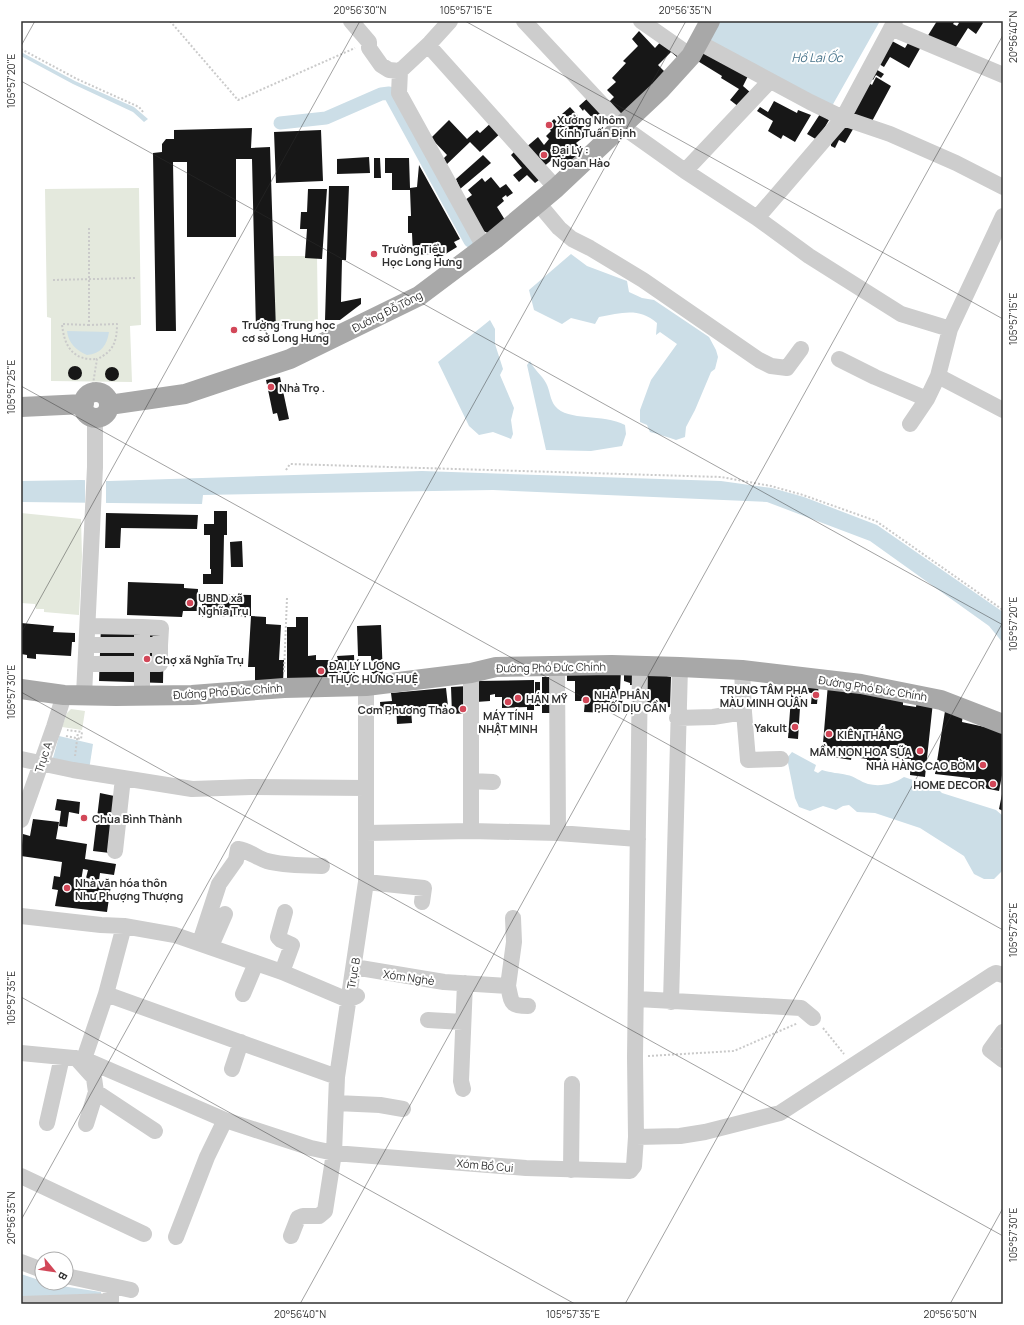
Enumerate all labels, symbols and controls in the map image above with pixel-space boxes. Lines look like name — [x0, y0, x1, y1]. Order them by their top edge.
text: 20°56'30"N — [334, 3, 387, 17]
text: 105°57'15"E — [440, 3, 493, 17]
text: 20°56'35"N — [659, 3, 711, 17]
text: 20°56'40"N — [1006, 11, 1020, 63]
water label: Hồ Lai Ốc — [791, 49, 844, 66]
text: 105°57'20"E — [4, 53, 18, 108]
place label: Xưởng Nhôm Kính Tuấn Định — [557, 112, 636, 140]
marker: Xưởng Nhôm Kính Tuấn Định — [544, 120, 554, 130]
place label: Đại Lý : Ngoan Hào — [552, 142, 610, 170]
marker: Đại Lý : Ngoan Hào — [539, 150, 549, 160]
place label: Trường Tiểu Học Long Hưng — [382, 241, 462, 269]
marker: Trường Tiểu Học Long Hưng — [369, 249, 379, 259]
street label: Đường Đỗ Tông — [349, 287, 425, 335]
text: 105°57'15"E — [1006, 292, 1020, 345]
place label: Trường Trung học cơ sở Long Hưng — [242, 317, 335, 345]
marker: Trường Trung học cơ sở Long Hưng — [229, 325, 239, 335]
text: 105°57'25"E — [4, 360, 18, 414]
place label: Nhà Trọ . — [279, 380, 325, 395]
marker: Nhà Trọ . — [266, 382, 276, 392]
place label: UBND xã Nghĩa Trụ — [198, 590, 249, 618]
text: 105°57'20"E — [1006, 596, 1020, 651]
marker: UBND xã Nghĩa Trụ — [185, 598, 195, 608]
place label: Chợ xã Nghĩa Trụ — [155, 652, 244, 667]
marker: Chợ xã Nghĩa Trụ — [142, 654, 152, 664]
place label: ĐẠI LÝ LƯƠNG THỰC HƯNG HUỆ — [329, 658, 418, 686]
street label: Đường Phó Đức Chính — [496, 659, 606, 675]
text: 105°57'30"E — [4, 664, 18, 719]
marker: ĐẠI LÝ LƯƠNG THỰC HƯNG HUỆ — [316, 666, 326, 676]
street label: Đường Phó Đức Chính — [818, 672, 928, 704]
street label: Đường Phó Đức Chính — [173, 680, 283, 702]
place label: TRUNG TÂM PHA MÀU MINH QUÂN — [720, 682, 809, 710]
place label: NHÀ PHÂN PHỐI DỊU CẦN — [594, 687, 667, 715]
marker: TRUNG TÂM PHA MÀU MINH QUÂN — [811, 690, 821, 700]
place label: HÁN MỸ — [526, 691, 568, 706]
marker: HÁN MỸ — [513, 693, 523, 703]
marker: NHÀ PHÂN PHỐI DỊU CẦN — [581, 695, 591, 705]
marker: MÁY TÍNH NHẬT MINH — [503, 697, 513, 707]
place label: Cơm Phương Thảo — [358, 702, 455, 717]
marker: Cơm Phương Thảo — [458, 704, 468, 714]
place label: MÁY TÍNH NHẬT MINH — [478, 708, 538, 736]
place label: Yakult — [754, 720, 787, 735]
marker: Yakult — [790, 722, 800, 732]
place label: KIÊN THẮNG — [837, 726, 902, 742]
marker: KIÊN THẮNG — [824, 729, 834, 739]
street label: Trục A — [31, 740, 55, 774]
place label: MẦM NON HOA SỮA — [810, 744, 913, 759]
marker: MẦM NON HOA SỮA — [915, 746, 925, 756]
place label: NHÀ HÀNG CAO BỜM — [866, 758, 975, 773]
marker: NHÀ HÀNG CAO BỜM — [978, 760, 988, 770]
place label: HOME DECOR — [913, 777, 985, 792]
marker: HOME DECOR — [988, 779, 998, 789]
place label: Chùa Bình Thành — [92, 811, 182, 826]
marker: Chùa Bình Thành — [79, 813, 89, 823]
place label: Nhà văn hóa thôn Như Phượng Thượng — [75, 875, 183, 903]
marker: Nhà văn hóa thôn Như Phượng Thượng — [62, 883, 72, 893]
text: 105°57'25"E — [1006, 903, 1020, 957]
street label: Trục B — [343, 956, 363, 990]
street label: Xóm Nghè — [382, 966, 436, 988]
text: 105°57'35"E — [4, 971, 18, 1025]
street label: Xóm Bồ Cui — [456, 1155, 514, 1175]
text: 20°56'35"N — [4, 1192, 18, 1244]
text: 105°57'30"E — [1006, 1207, 1020, 1262]
north arrow — [34, 1251, 74, 1291]
text: B — [55, 1269, 71, 1283]
text: 20°56'40"N — [274, 1307, 326, 1321]
text: 105°57'35"E — [546, 1307, 600, 1321]
text: 20°56'50"N — [923, 1307, 977, 1321]

